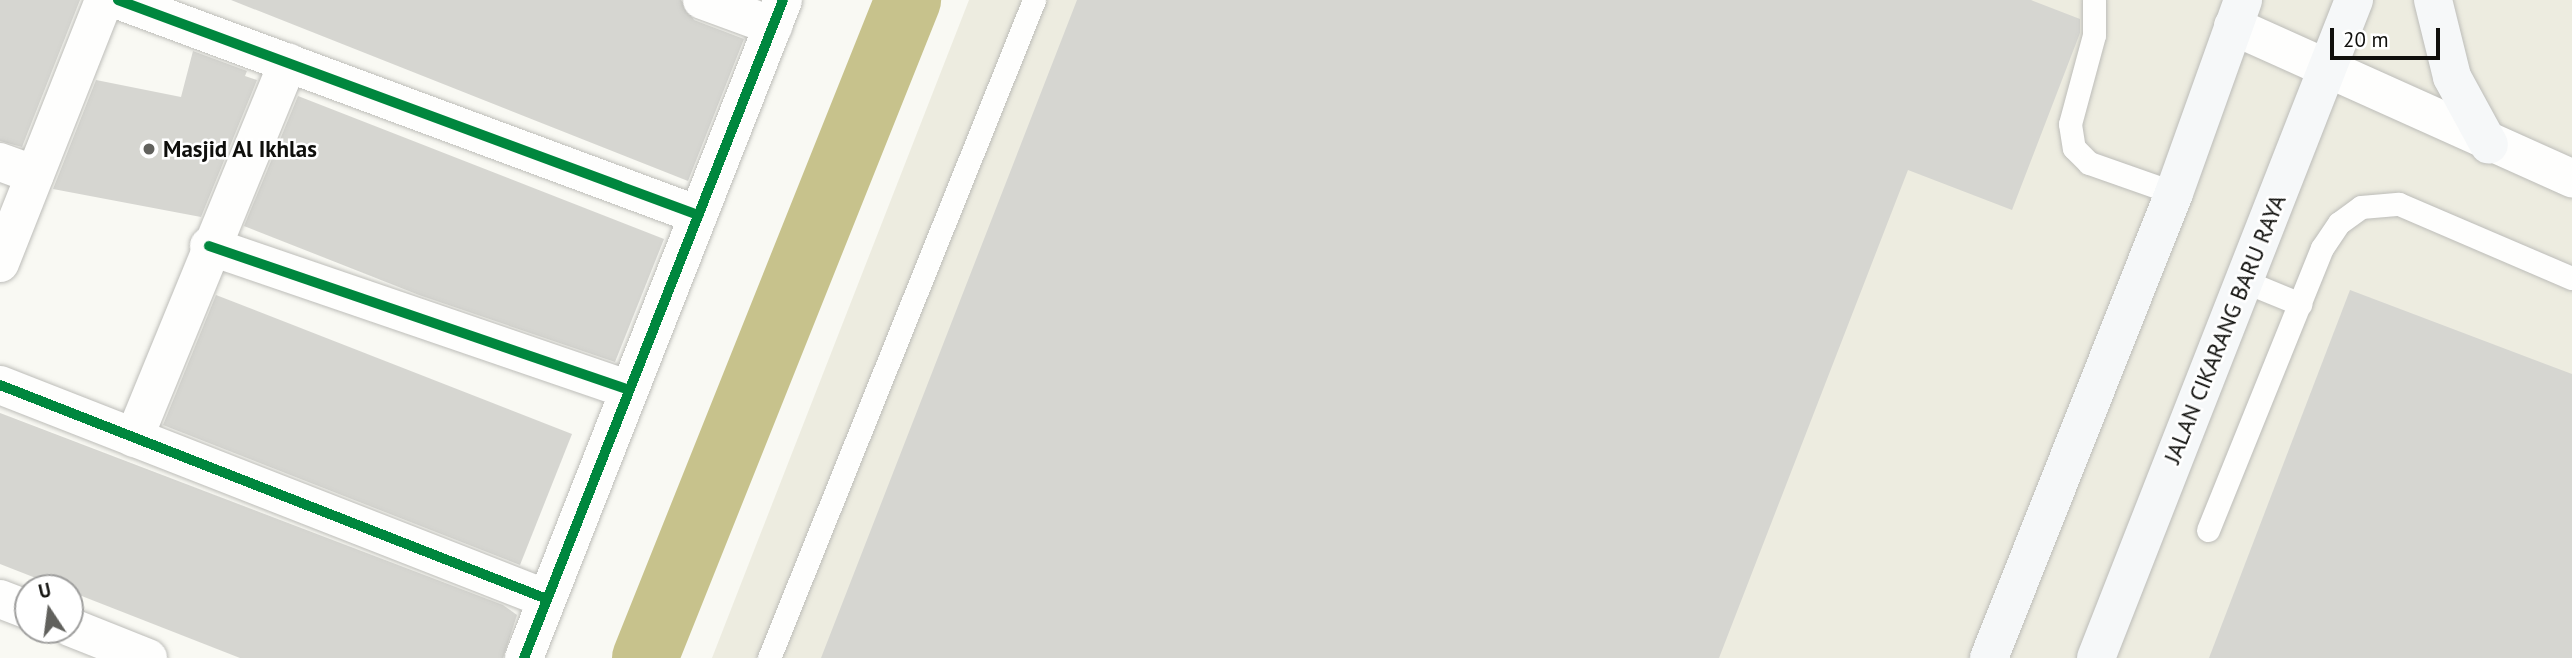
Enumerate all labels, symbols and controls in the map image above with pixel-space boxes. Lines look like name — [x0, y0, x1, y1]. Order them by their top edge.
scale bar — [2334, 14, 2444, 58]
text: 20 m — [2343, 26, 2389, 53]
place label: Masjid Al Ikhlas — [163, 135, 318, 163]
marker: Masjid Al Ikhlas — [141, 141, 157, 157]
street label: JALAN CIKARANG BARU RAYA — [2158, 191, 2292, 467]
north arrow — [14, 574, 84, 644]
text: U — [36, 577, 53, 604]

